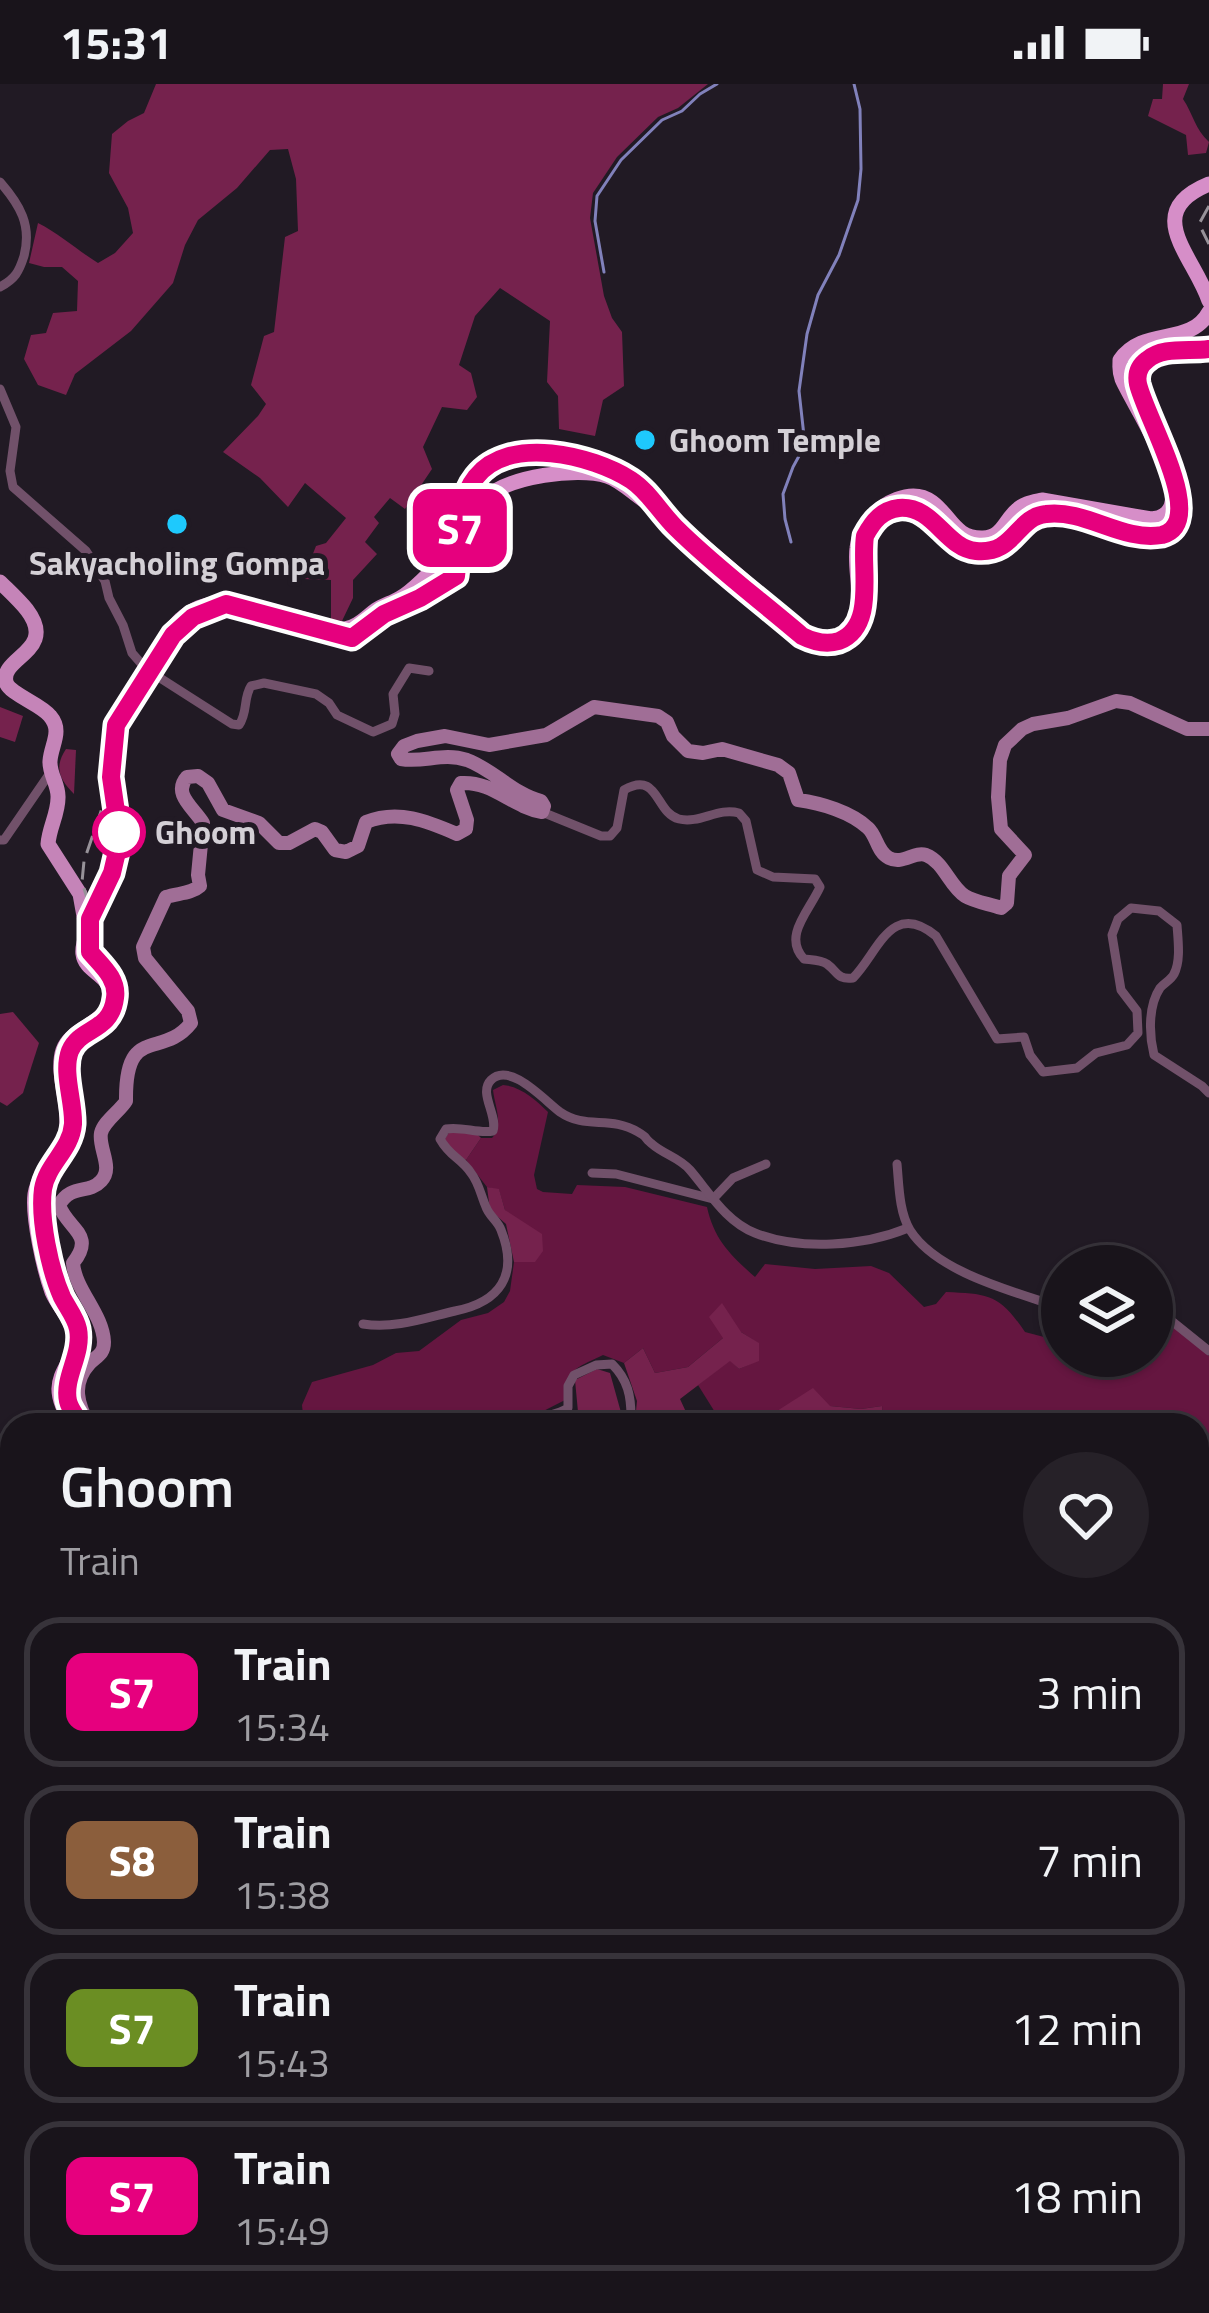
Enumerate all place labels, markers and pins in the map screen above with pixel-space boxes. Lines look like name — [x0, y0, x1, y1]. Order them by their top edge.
place label: Ghoom Temple — [669, 415, 881, 465]
marker: Ghoom Temple — [632, 427, 658, 453]
marker: Sakyacholing Gompa — [164, 511, 190, 537]
place label: Sakyacholing Gompa — [29, 538, 325, 588]
marker: Ghoom — [94, 807, 144, 857]
place label: Ghoom — [155, 807, 256, 857]

